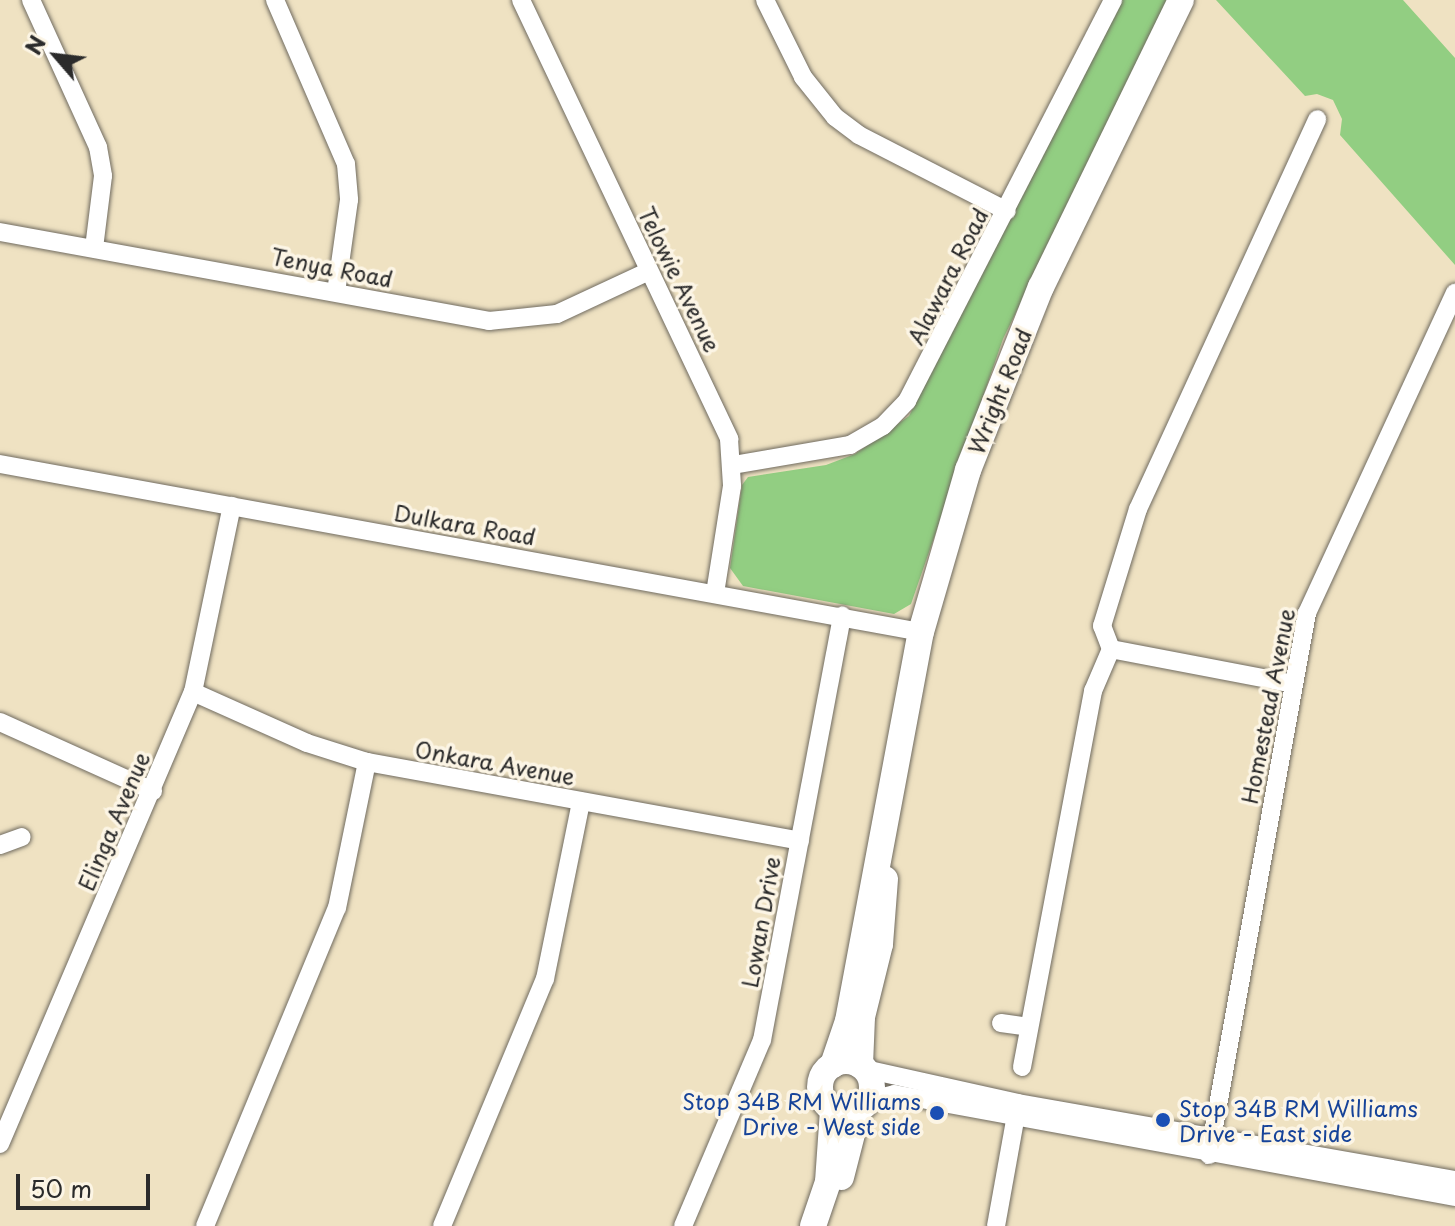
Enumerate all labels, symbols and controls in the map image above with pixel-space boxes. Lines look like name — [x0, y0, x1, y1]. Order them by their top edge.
north arrow — [16, 16, 96, 96]
text: N — [16, 29, 53, 60]
street label: Telowie Avenue — [633, 202, 727, 356]
street label: Alawara Road — [901, 203, 993, 349]
street label: Tenya Road — [268, 242, 396, 292]
street label: Wright Road — [962, 324, 1036, 458]
street label: Dulkara Road — [391, 498, 539, 550]
street label: Homestead Avenue — [1235, 606, 1299, 806]
street label: Onkara Avenue — [413, 735, 577, 789]
street label: Elinga Avenue — [72, 748, 154, 894]
street label: Lowan Drive — [736, 855, 784, 989]
place label: Stop 34B RM Williams Drive - West side — [681, 1087, 921, 1138]
place label: Stop 34B RM Williams Drive - East side — [1179, 1094, 1419, 1146]
marker: Stop 34B RM Williams Drive - West side — [928, 1104, 946, 1122]
marker: Stop 34B RM Williams Drive - East side — [1154, 1111, 1172, 1129]
scale bar — [20, 1158, 154, 1208]
text: 50 m — [30, 1170, 92, 1206]

